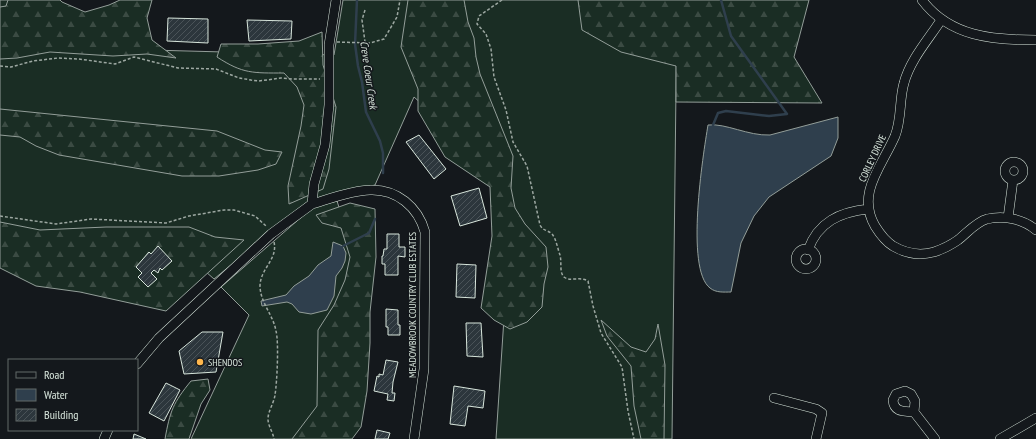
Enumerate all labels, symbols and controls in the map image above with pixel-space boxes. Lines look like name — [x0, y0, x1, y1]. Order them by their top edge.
water label: Creve Coeur Creek — [357, 40, 381, 112]
street label: CORLEY DRIVE — [856, 132, 889, 184]
street label: MEADOWBROOK COUNTRY CLUB ESTATES — [406, 232, 419, 378]
place label: SHENDOS — [208, 356, 242, 369]
marker: SHENDOS — [195, 357, 205, 367]
legend — [8, 359, 138, 431]
text: Road — [44, 367, 64, 382]
text: Water — [44, 387, 69, 402]
text: Building — [44, 407, 79, 422]

